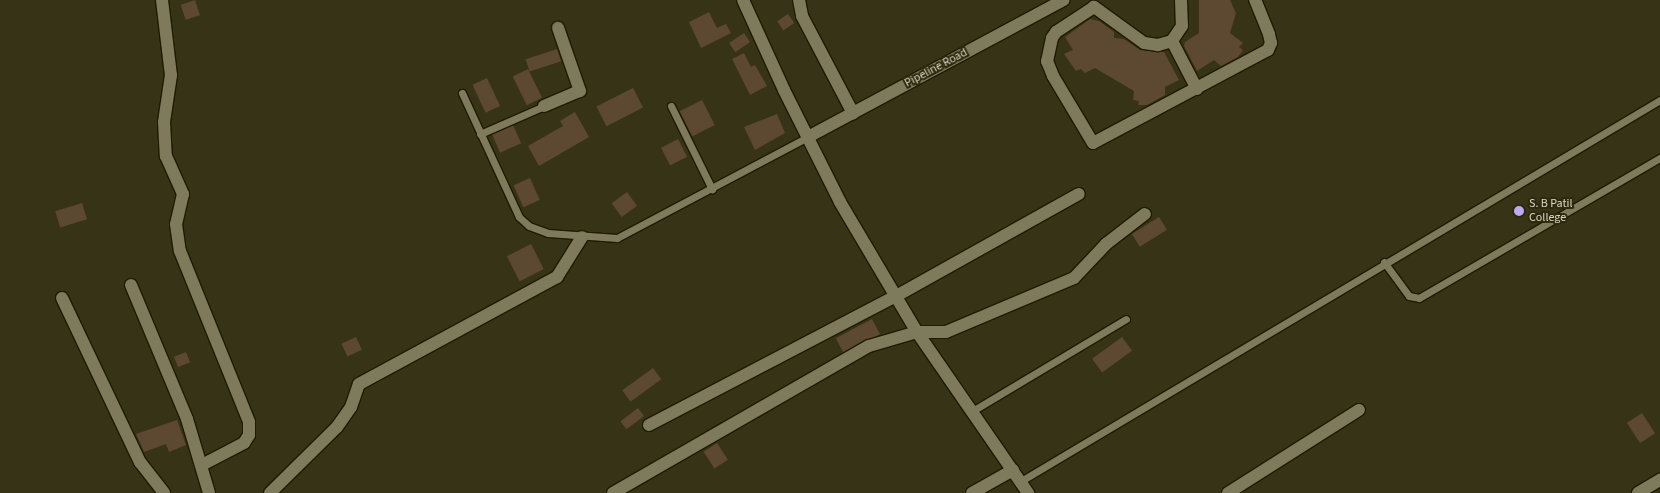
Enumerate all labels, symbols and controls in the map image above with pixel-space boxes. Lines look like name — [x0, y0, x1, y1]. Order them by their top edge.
street label: Pipeline Road — [902, 45, 970, 91]
place label: S. B Patil College — [1529, 197, 1572, 225]
marker: S. B Patil College — [1513, 205, 1525, 217]

